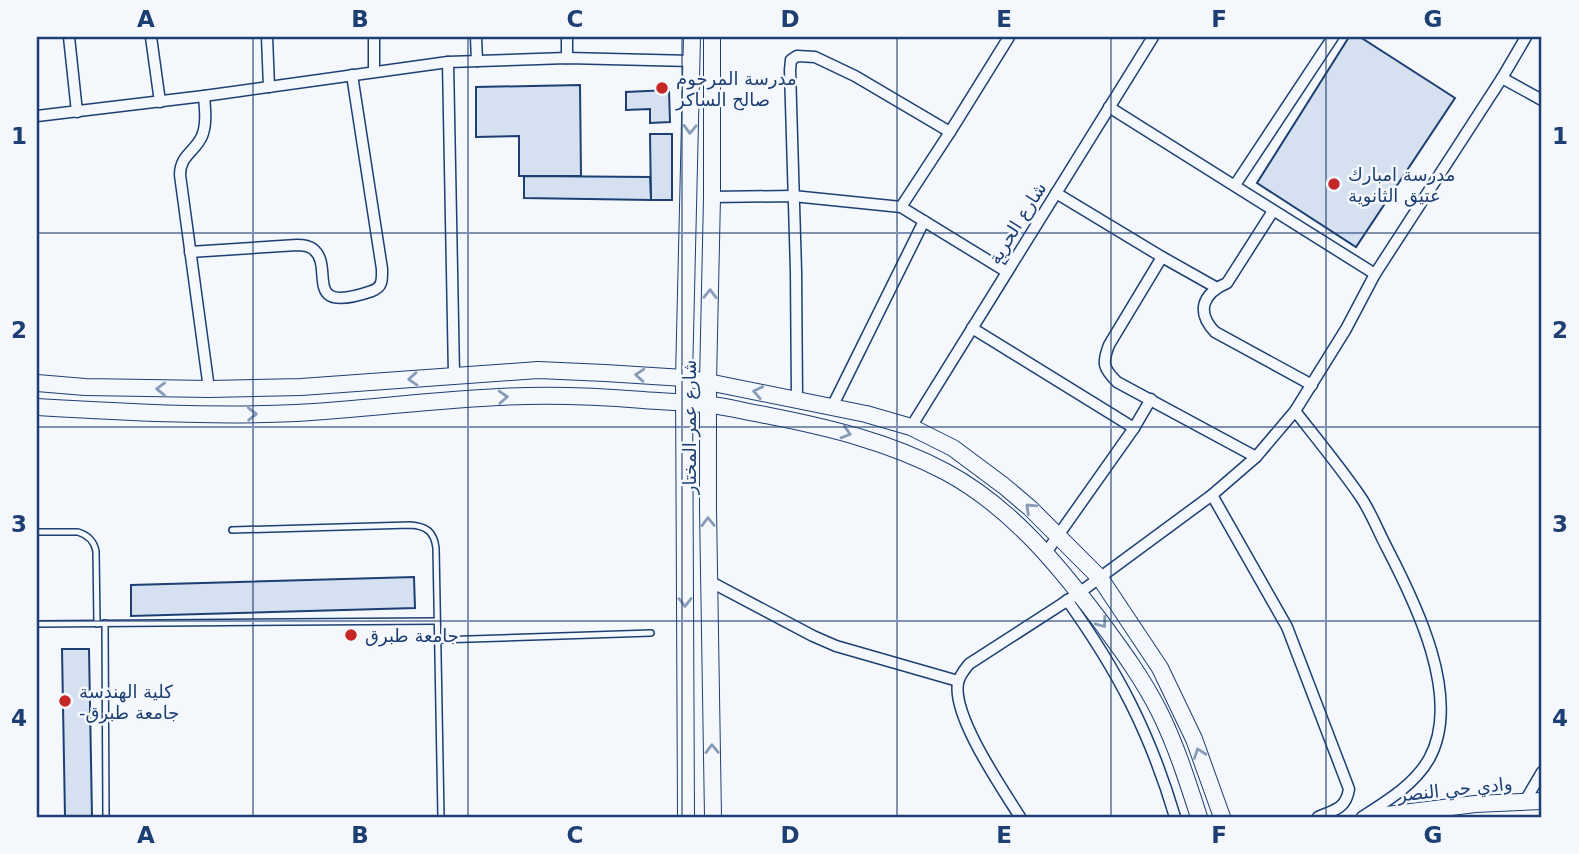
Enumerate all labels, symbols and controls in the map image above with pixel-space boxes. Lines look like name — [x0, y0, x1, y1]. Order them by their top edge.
text: A — [137, 6, 155, 32]
text: B — [351, 6, 369, 32]
text: C — [567, 6, 583, 32]
text: D — [780, 6, 800, 32]
text: E — [996, 6, 1012, 32]
text: F — [1211, 6, 1227, 32]
text: G — [1424, 6, 1442, 32]
place label: مدرسة المرحوم صالح الساكر — [675, 68, 797, 111]
marker: مدرسة المرحوم صالح الساكر — [654, 80, 670, 96]
text: 1 — [11, 123, 27, 149]
text: 1 — [1552, 123, 1568, 149]
one-way arrow — [682, 124, 697, 135]
place label: مدرسة امبارك عتيق الثانوية — [1348, 164, 1455, 207]
marker: مدرسة امبارك عتيق الثانوية — [1326, 176, 1342, 192]
street label: شارع الحرية — [984, 178, 1051, 268]
one-way arrow — [702, 288, 717, 299]
text: 2 — [11, 317, 27, 343]
text: 2 — [1552, 317, 1568, 343]
street label: شارع عمر المختار — [679, 360, 701, 495]
one-way arrow — [634, 368, 645, 383]
one-way arrow — [407, 371, 418, 386]
one-way arrow — [156, 381, 167, 396]
one-way arrow — [752, 386, 764, 401]
one-way arrow — [498, 389, 509, 404]
one-way arrow — [247, 406, 258, 421]
one-way arrow — [840, 425, 852, 439]
one-way arrow — [1025, 504, 1038, 516]
text: 3 — [11, 511, 27, 537]
text: 3 — [1552, 511, 1568, 537]
one-way arrow — [700, 516, 716, 526]
one-way arrow — [677, 597, 693, 608]
one-way arrow — [1093, 615, 1106, 628]
place label: جامعة طبرق — [365, 625, 459, 647]
marker: جامعة طبرق — [343, 627, 359, 643]
place label: كلية الهندسة -جامعة طبرق — [79, 681, 179, 724]
marker: كلية الهندسة -جامعة طبرق — [57, 693, 73, 709]
text: 4 — [11, 705, 27, 731]
text: 4 — [1552, 705, 1568, 731]
one-way arrow — [704, 743, 720, 754]
one-way arrow — [1193, 747, 1207, 760]
street label: وادي حي النصر — [1396, 773, 1513, 807]
text: A — [137, 822, 155, 848]
text: B — [351, 822, 369, 848]
text: C — [567, 822, 583, 848]
text: D — [780, 822, 800, 848]
text: E — [996, 822, 1012, 848]
text: F — [1211, 822, 1227, 848]
text: G — [1424, 822, 1442, 848]

